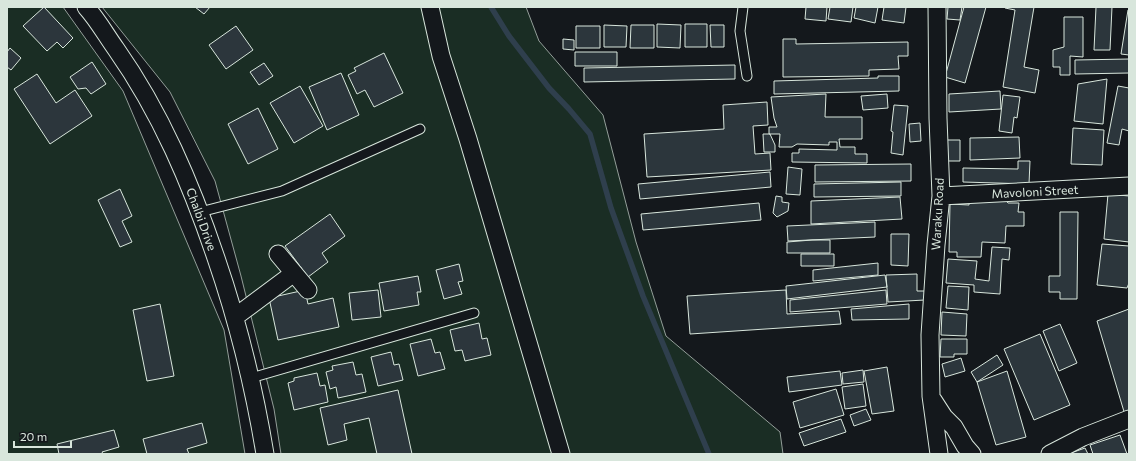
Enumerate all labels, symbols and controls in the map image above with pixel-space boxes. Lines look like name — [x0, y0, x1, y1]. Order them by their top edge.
street label: Waraku Road — [928, 177, 946, 251]
street label: Mavoloni Street — [991, 182, 1079, 200]
street label: Chalbi Drive — [184, 186, 220, 252]
scale bar — [14, 423, 71, 449]
text: 20 m — [20, 429, 47, 443]

